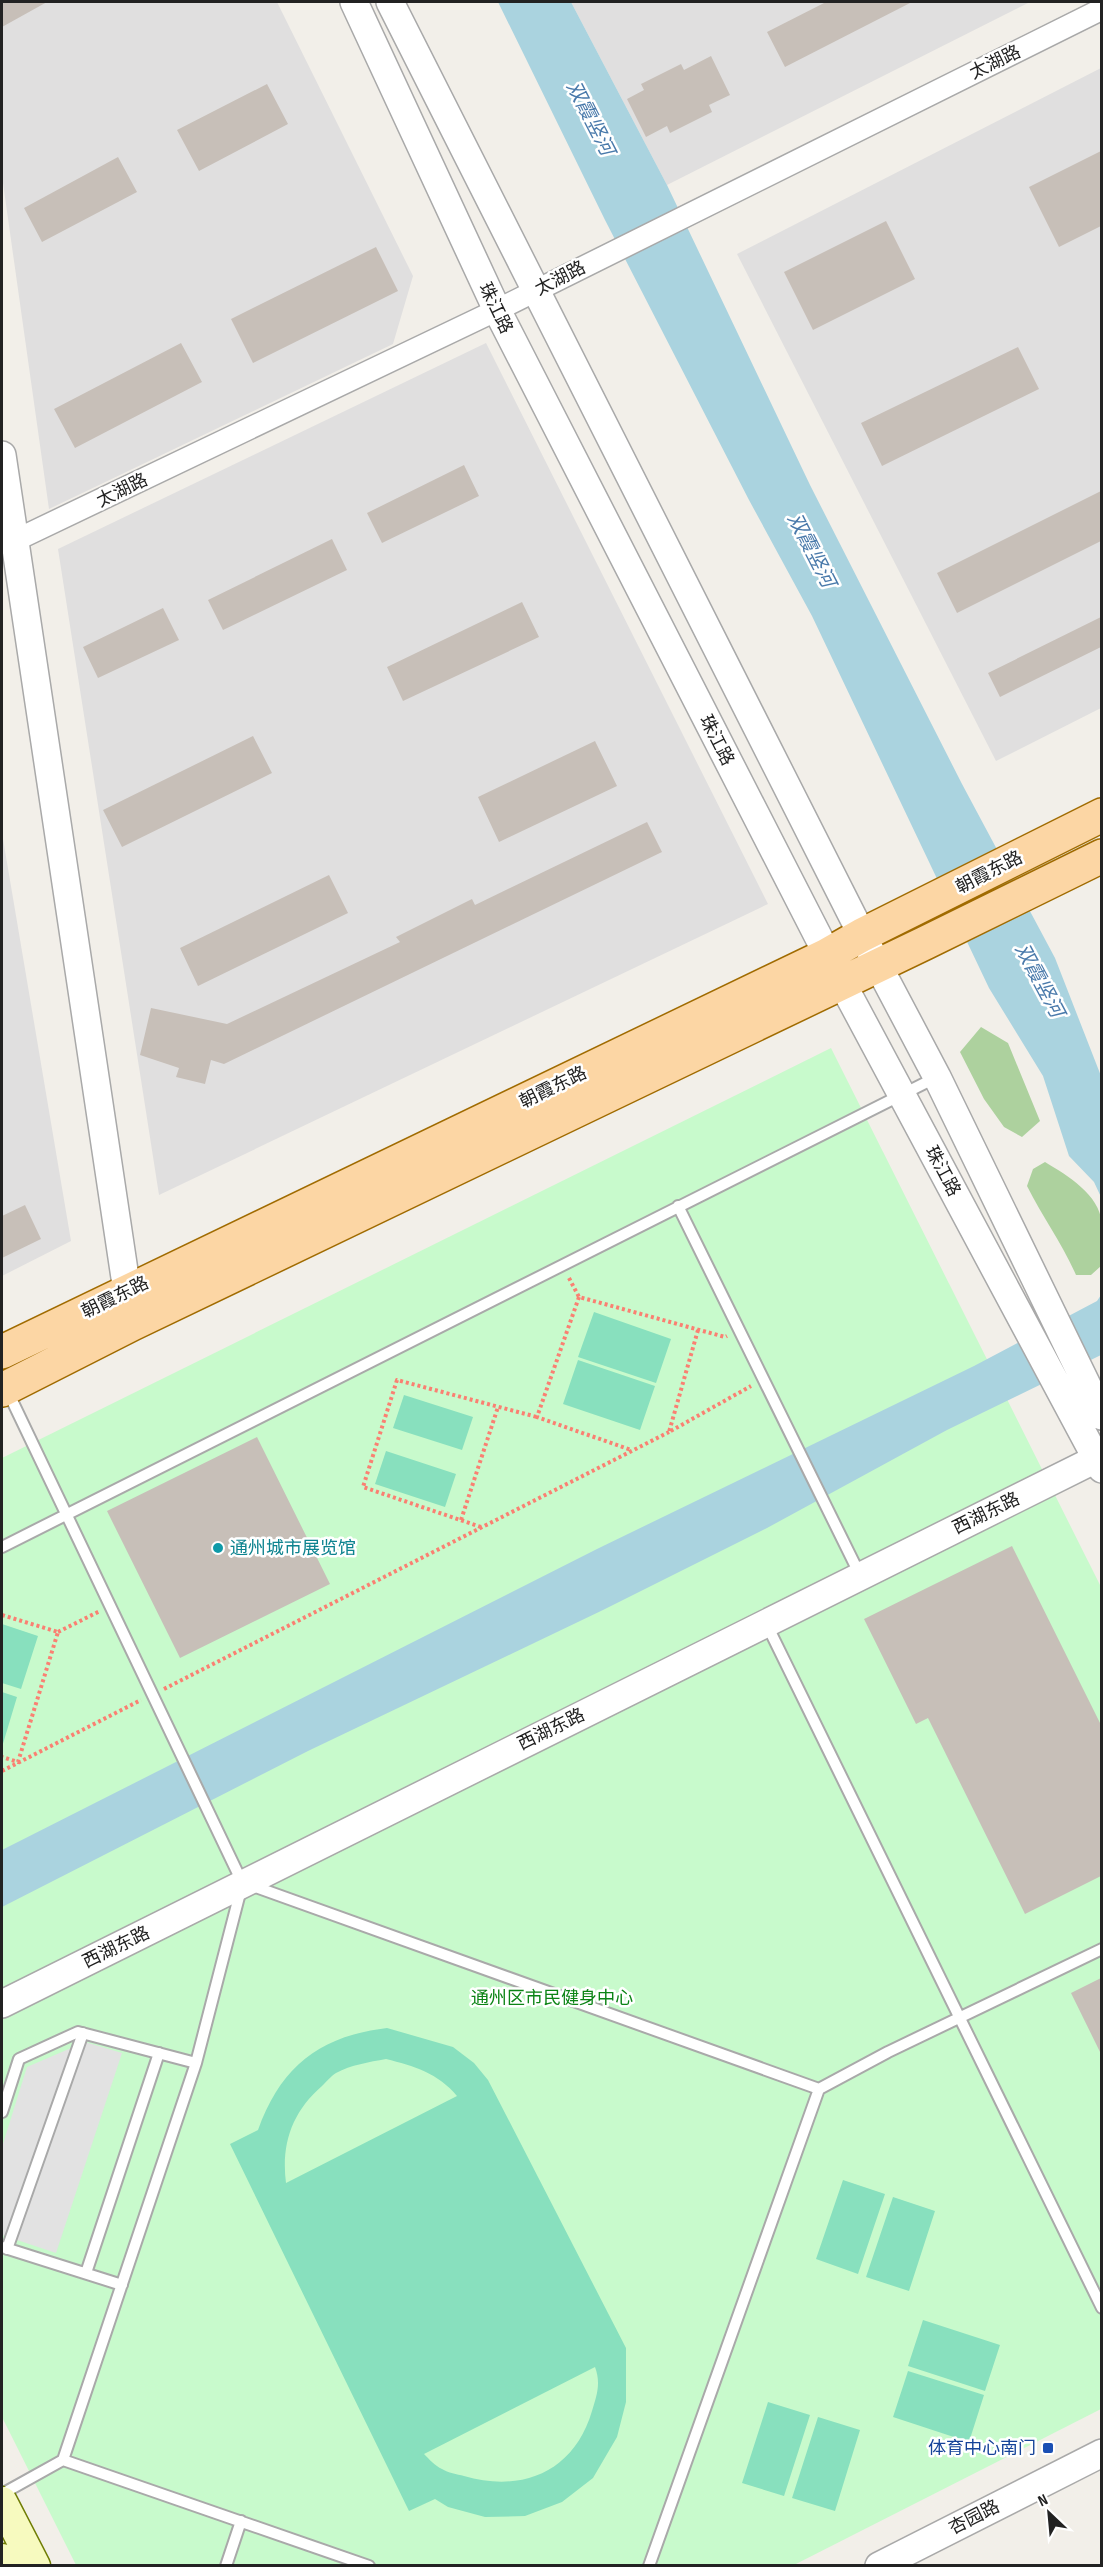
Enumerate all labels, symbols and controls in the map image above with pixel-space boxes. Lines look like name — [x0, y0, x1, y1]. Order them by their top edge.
street label: 太湖路 — [966, 41, 1024, 84]
water label: 双霞竖河 — [561, 77, 621, 163]
street label: 太湖路 — [531, 257, 589, 300]
street label: 珠江路 — [474, 279, 517, 337]
street label: 太湖路 — [93, 469, 151, 512]
water label: 双霞竖河 — [782, 509, 842, 595]
street label: 珠江路 — [695, 711, 738, 769]
street label: 朝霞东路 — [952, 847, 1026, 898]
water label: 双霞竖河 — [1010, 940, 1070, 1025]
street label: 朝霞东路 — [516, 1062, 590, 1113]
street label: 珠江路 — [921, 1142, 965, 1200]
street label: 朝霞东路 — [78, 1272, 152, 1323]
street label: 西湖东路 — [949, 1488, 1023, 1539]
place label: 通州城市展览馆 — [230, 1538, 356, 1559]
marker: 通州城市展览馆 — [211, 1541, 225, 1555]
street label: 西湖东路 — [514, 1704, 588, 1755]
street label: 西湖东路 — [79, 1922, 153, 1973]
park label: 通州区市民健身中心 — [471, 1988, 633, 2009]
place label: 体育中心南门 — [928, 2438, 1036, 2459]
marker: 体育中心南门 — [1041, 2441, 1055, 2455]
north arrow — [1019, 2483, 1079, 2543]
text: N — [1035, 2490, 1051, 2511]
street label: 杏园路 — [945, 2496, 1003, 2539]

